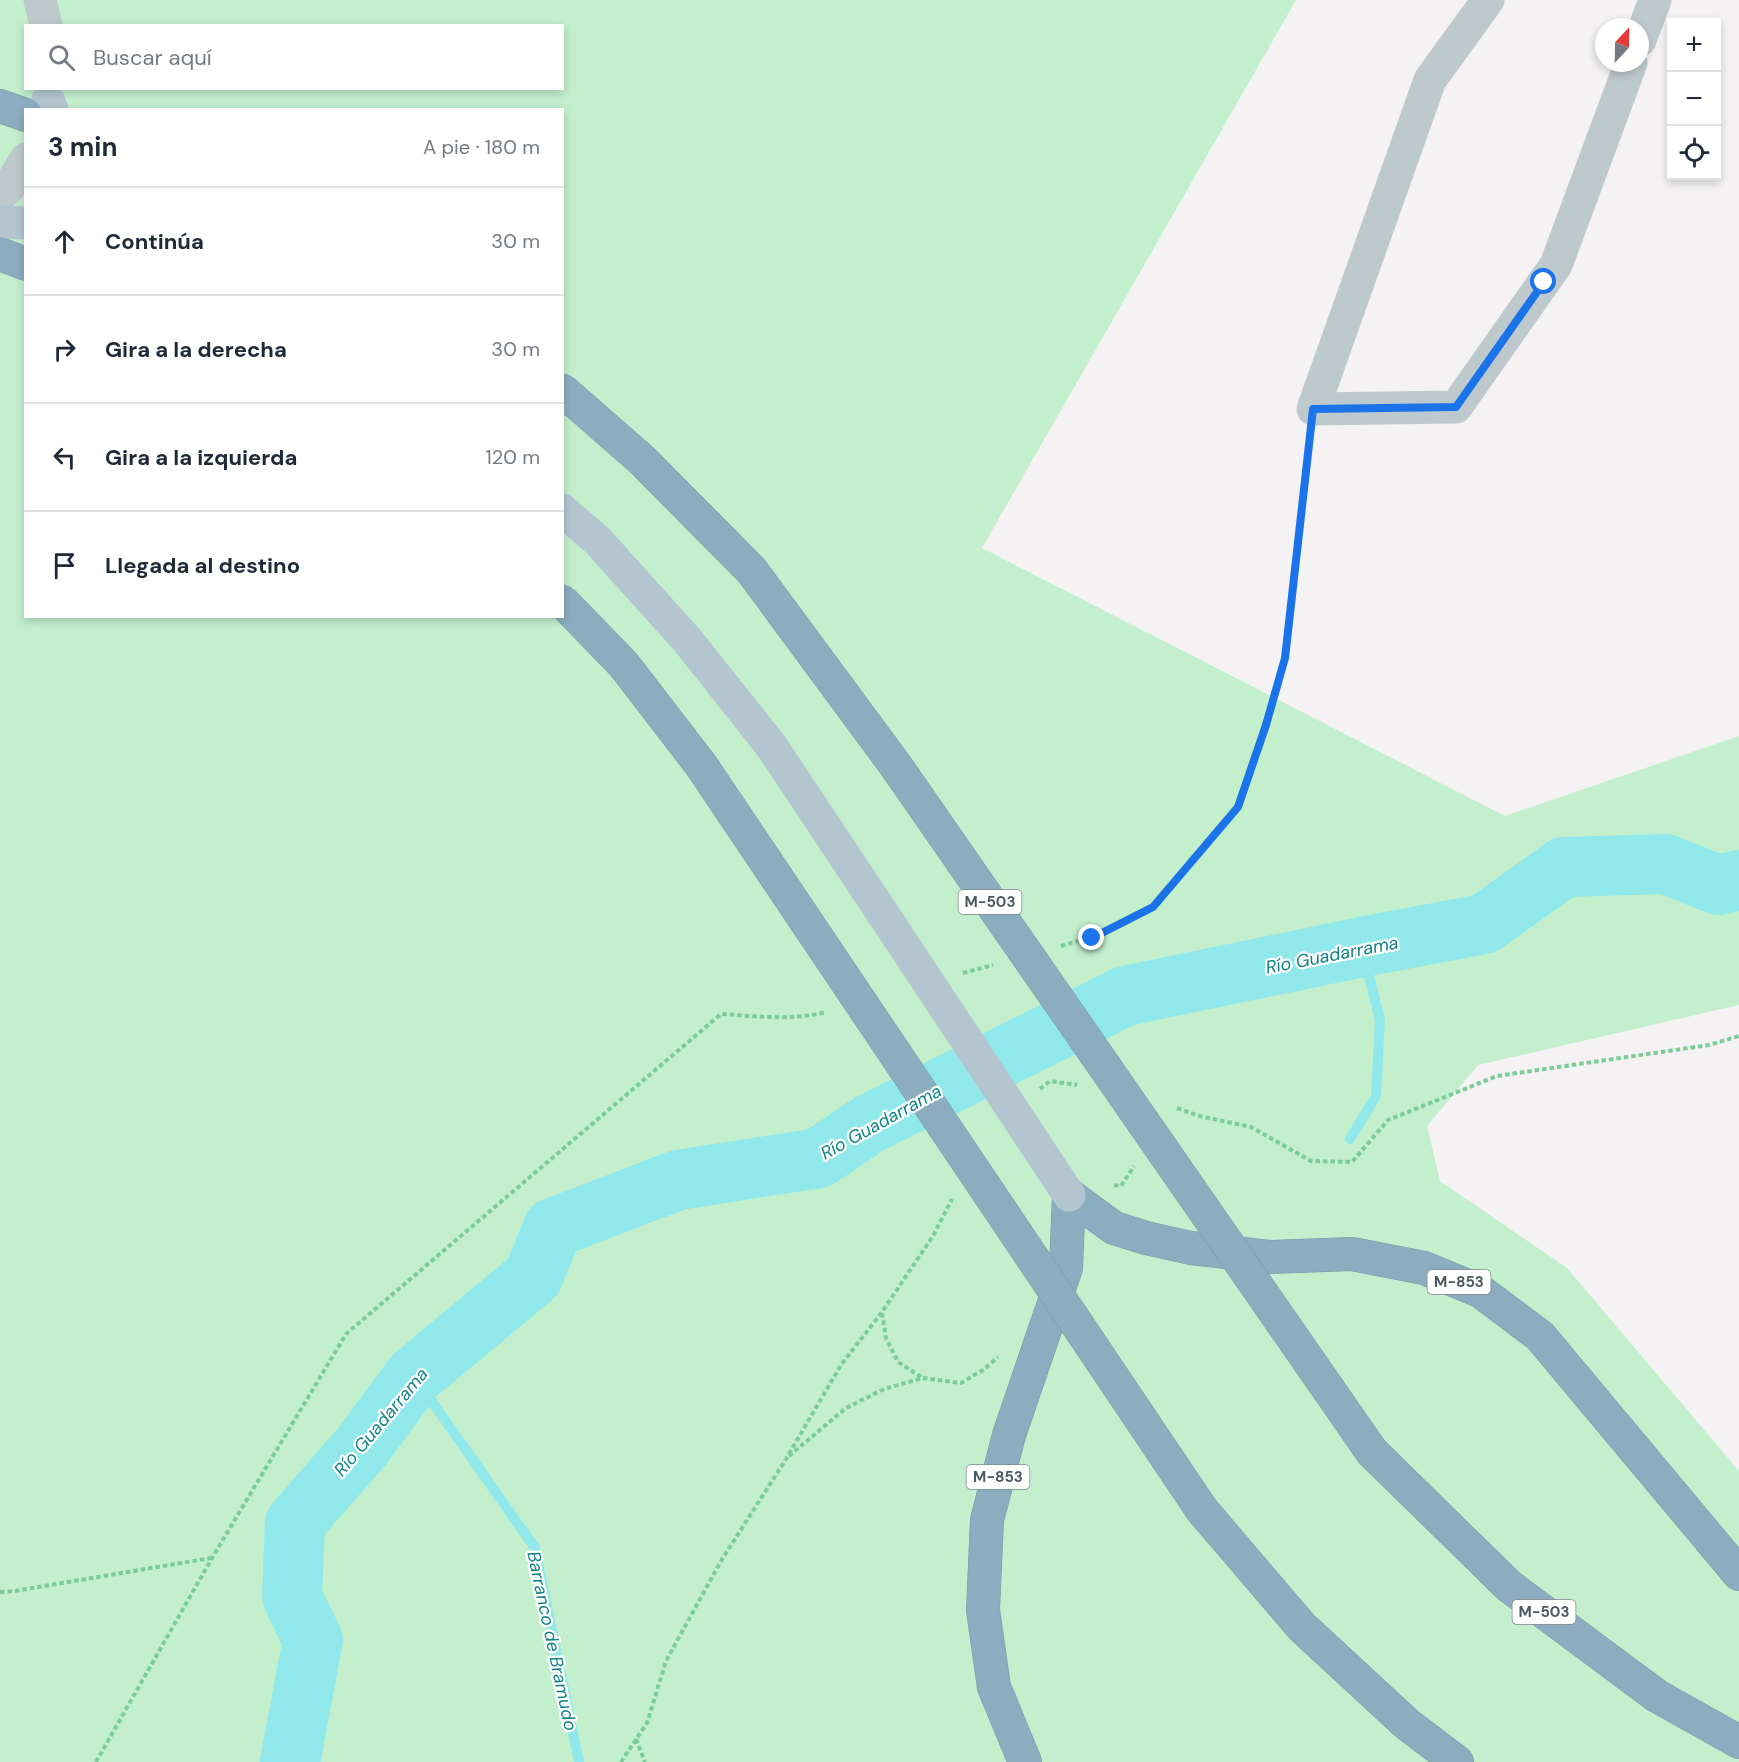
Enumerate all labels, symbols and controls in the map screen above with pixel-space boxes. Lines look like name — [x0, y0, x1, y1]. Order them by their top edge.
north arrow — [1595, 18, 1649, 72]
map controls — [1667, 18, 1721, 180]
button: + — [1667, 18, 1721, 72]
search box — [24, 24, 564, 90]
icon: search — [45, 41, 78, 74]
text: Buscar aquí — [93, 43, 212, 72]
button: − — [1667, 72, 1721, 126]
button: locate — [1667, 126, 1721, 180]
text: 3 min — [48, 130, 117, 164]
text: A pie · 180 m — [423, 134, 540, 160]
icon: ahead — [48, 225, 81, 258]
text: Continúa — [105, 227, 204, 256]
text: 30 m — [491, 228, 540, 254]
route start — [1530, 268, 1556, 294]
icon: right — [48, 333, 81, 366]
text: Gira a la derecha — [105, 335, 287, 364]
text: 30 m — [491, 336, 540, 362]
icon: left — [48, 441, 81, 474]
text: Gira a la izquierda — [105, 443, 297, 472]
text: 120 m — [486, 444, 540, 470]
icon: arrive — [48, 549, 81, 582]
text: Llegada al destino — [105, 551, 300, 580]
road number: M-503 — [958, 890, 1022, 914]
route end — [1078, 924, 1104, 950]
water label: Río Guadarrama — [1264, 930, 1400, 980]
water label: Río Guadarrama — [816, 1079, 946, 1165]
road number: M-853 — [1428, 1270, 1490, 1294]
water label: Río Guadarrama — [328, 1363, 434, 1481]
road number: M-853 — [966, 1465, 1030, 1489]
water label: Barranco de Bramudo — [521, 1549, 583, 1733]
road number: M-503 — [1512, 1600, 1576, 1624]

